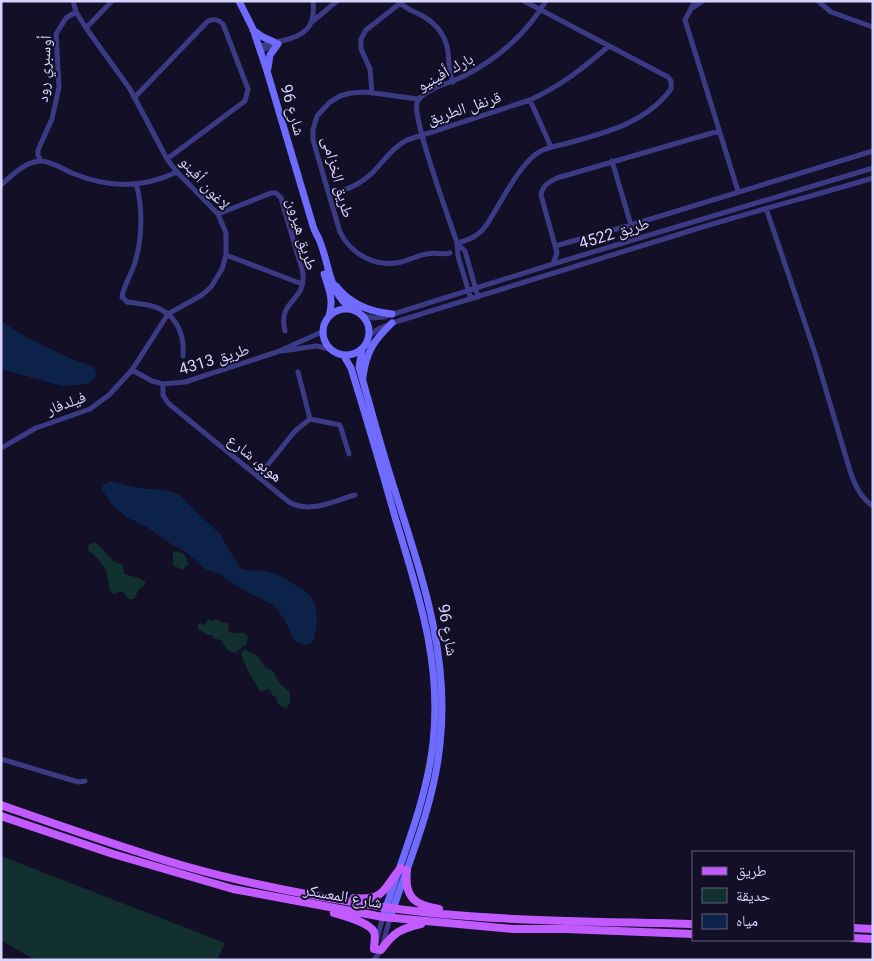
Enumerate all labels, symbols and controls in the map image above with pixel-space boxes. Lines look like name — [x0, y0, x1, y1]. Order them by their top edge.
street label: أوسبري رود — [33, 35, 58, 103]
street label: بارك أفينيو — [413, 49, 477, 95]
street label: شارع 96 — [276, 82, 309, 138]
street label: قرنفل الطريق — [425, 87, 504, 130]
street label: طريق الخزامى — [317, 134, 358, 220]
street label: لاغون أفينو — [175, 152, 234, 214]
street label: طريق هيرون — [282, 196, 321, 272]
street label: طريق 4522 — [576, 213, 652, 254]
street label: طريق 4313 — [176, 339, 252, 380]
street label: فيلدفار — [43, 387, 88, 419]
street label: هوبو، شارع — [223, 430, 286, 487]
street label: شارع 96 — [433, 603, 462, 658]
legend — [692, 851, 854, 941]
text: طريق — [736, 862, 767, 881]
street label: شارع المعسكر — [301, 880, 384, 913]
text: حديقة — [736, 887, 771, 905]
text: مياه — [736, 912, 758, 930]

